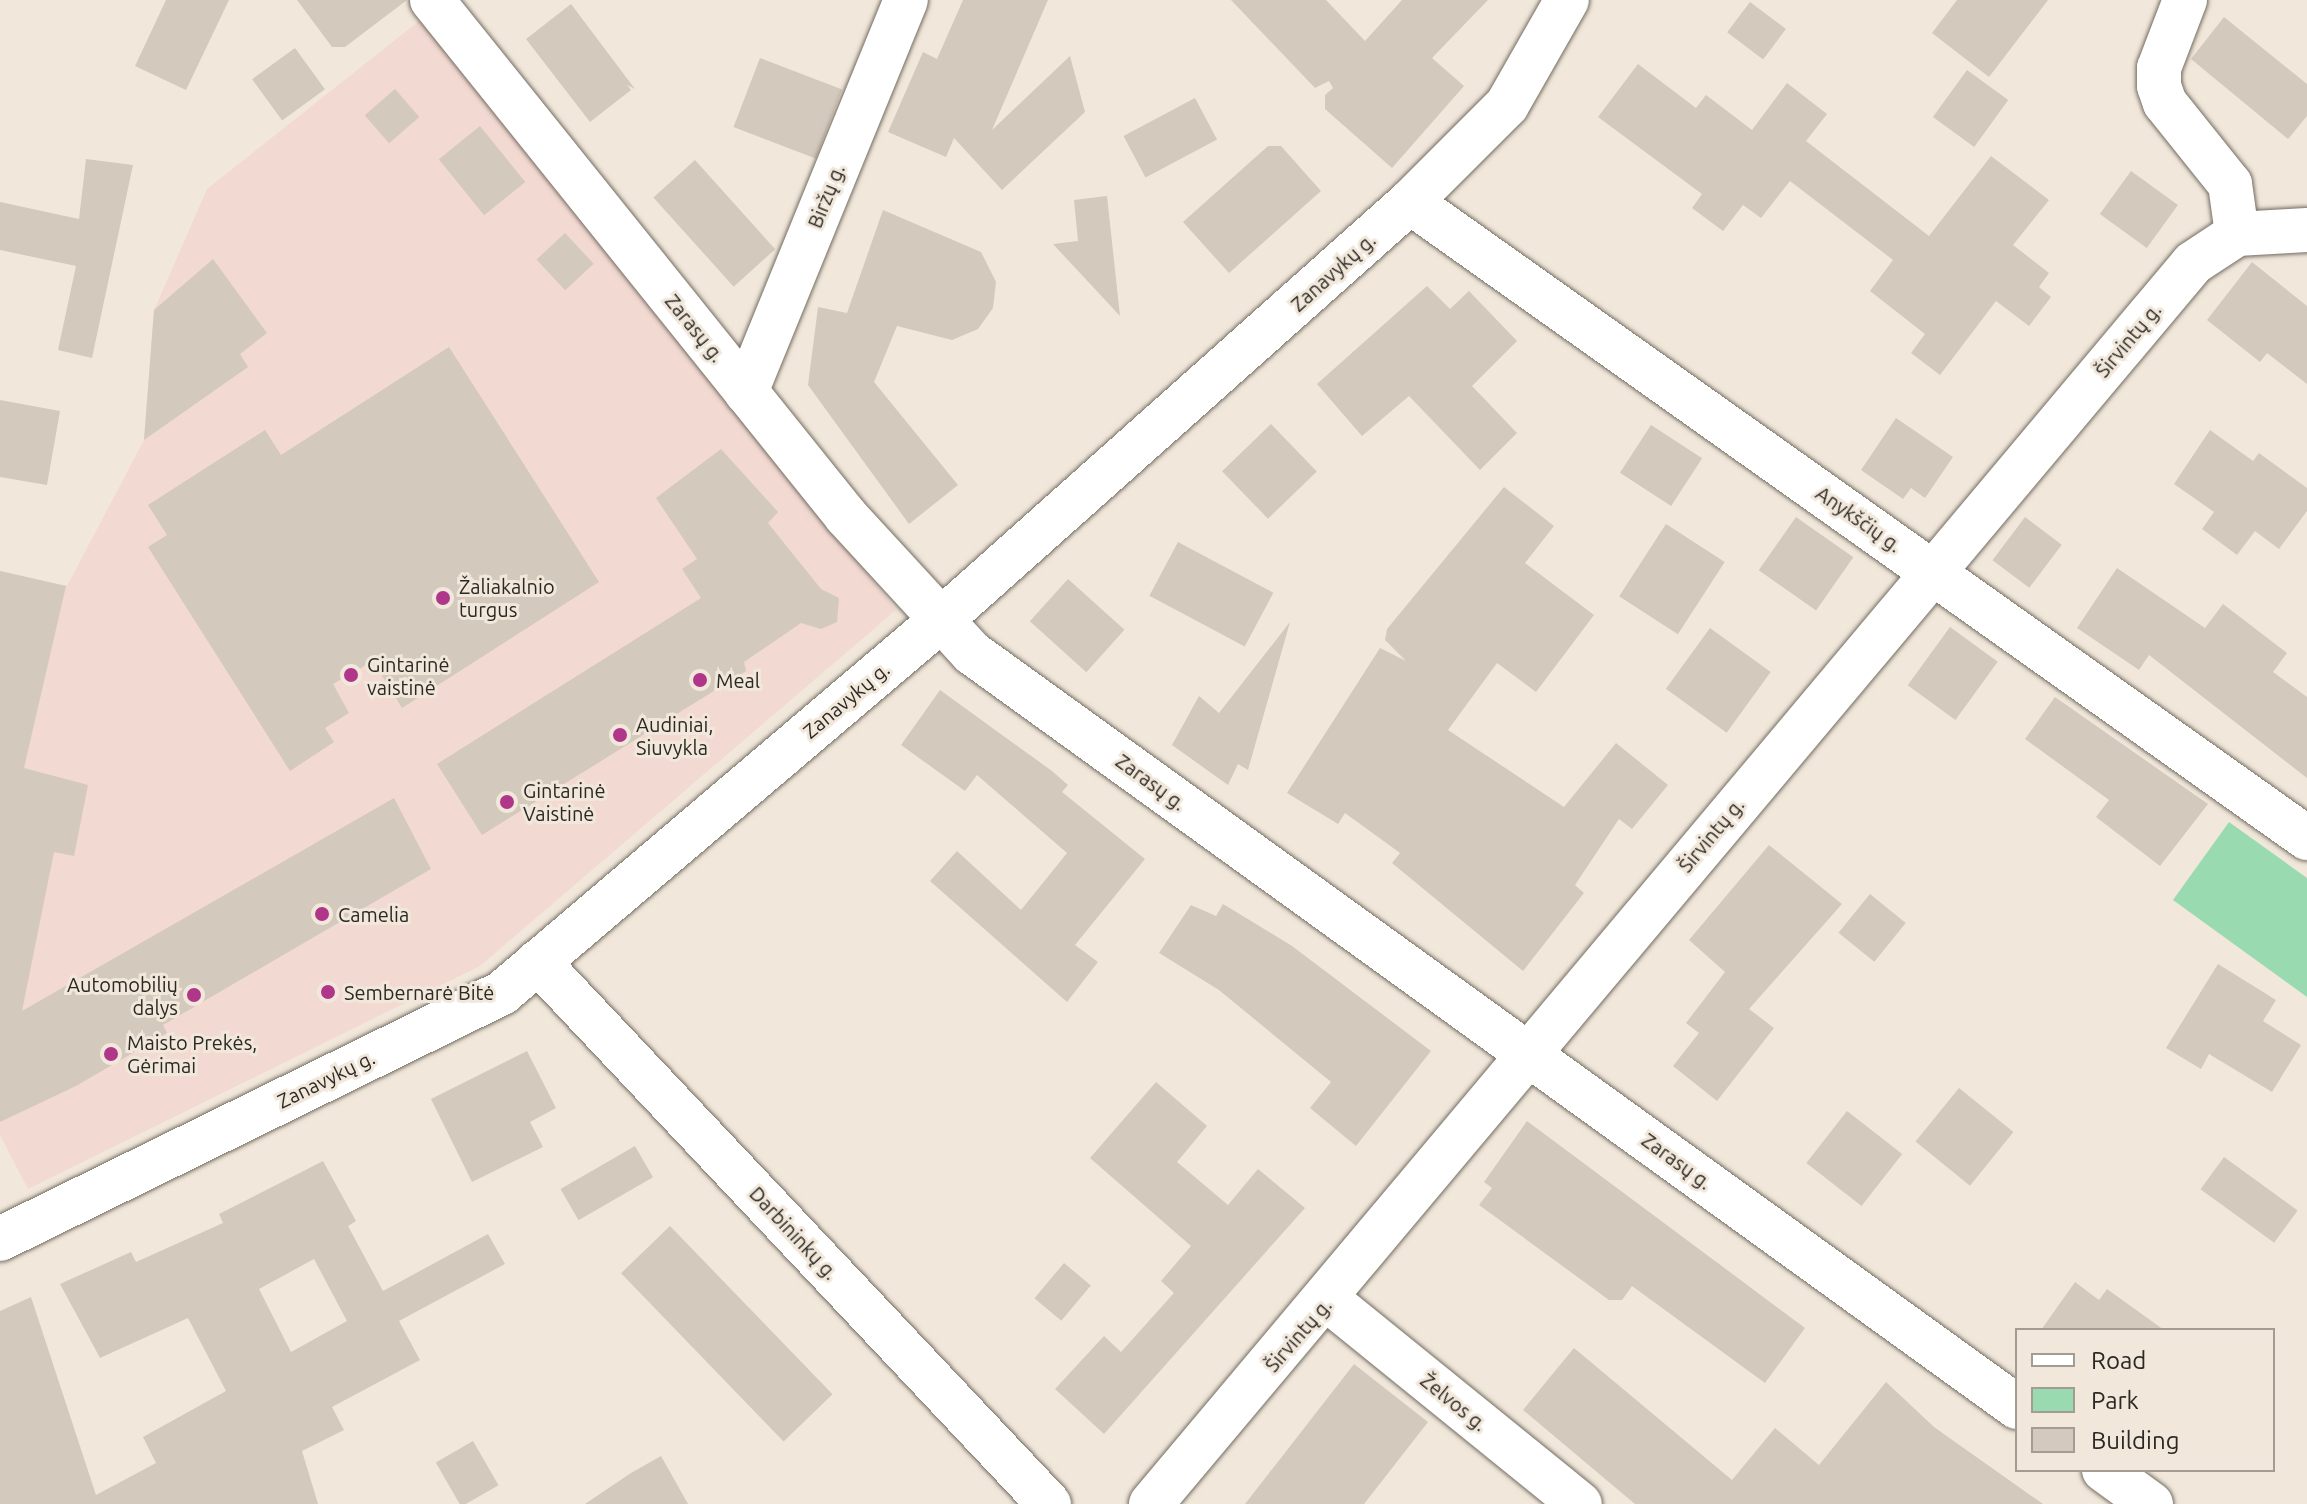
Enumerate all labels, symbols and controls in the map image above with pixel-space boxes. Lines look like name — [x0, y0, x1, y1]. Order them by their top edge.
street label: Biržų g. — [802, 161, 850, 231]
street label: Zanavykų g. — [1286, 228, 1380, 316]
street label: Zarasų g. — [660, 289, 730, 367]
street label: Širvintų g. — [2090, 298, 2166, 382]
street label: Anykščių g. — [1811, 481, 1907, 557]
place label: Žaliakalnio turgus — [459, 574, 555, 621]
marker: Žaliakalnio turgus — [434, 589, 452, 607]
place label: Gintarinė vaistinė — [367, 652, 450, 699]
street label: Zanavykų g. — [798, 657, 894, 743]
marker: Gintarinė vaistinė — [342, 666, 360, 684]
place label: Meal — [716, 668, 760, 692]
marker: Meal — [691, 671, 709, 689]
place label: Audiniai, Siuvykla — [636, 712, 713, 759]
marker: Audiniai, Siuvykla — [611, 726, 629, 744]
street label: Zarasų g. — [1111, 749, 1191, 815]
place label: Gintarinė Vaistinė — [523, 778, 606, 825]
marker: Gintarinė Vaistinė — [498, 793, 516, 811]
street label: Širvintų g. — [1673, 793, 1749, 877]
place label: Camelia — [338, 902, 409, 926]
marker: Camelia — [313, 905, 331, 923]
place label: Automobilių dalys — [67, 972, 178, 1019]
place label: Sembernarė Bitė — [344, 980, 494, 1004]
marker: Sembernarė Bitė — [319, 983, 337, 1001]
marker: Automobilių dalys — [185, 986, 203, 1004]
place label: Maisto Prekės, Gėrimai — [127, 1030, 257, 1077]
marker: Maisto Prekės, Gėrimai — [102, 1045, 120, 1063]
street label: Zanavykų g. — [273, 1045, 379, 1113]
street label: Zarasų g. — [1637, 1128, 1717, 1194]
street label: Darbininkų g. — [745, 1181, 843, 1285]
street label: Širvintų g. — [1260, 1293, 1336, 1377]
legend — [2015, 1328, 2275, 1472]
text: Road — [2091, 1347, 2146, 1374]
street label: Želvos g. — [1416, 1368, 1492, 1436]
text: Park — [2091, 1387, 2139, 1414]
text: Building — [2091, 1427, 2179, 1454]

